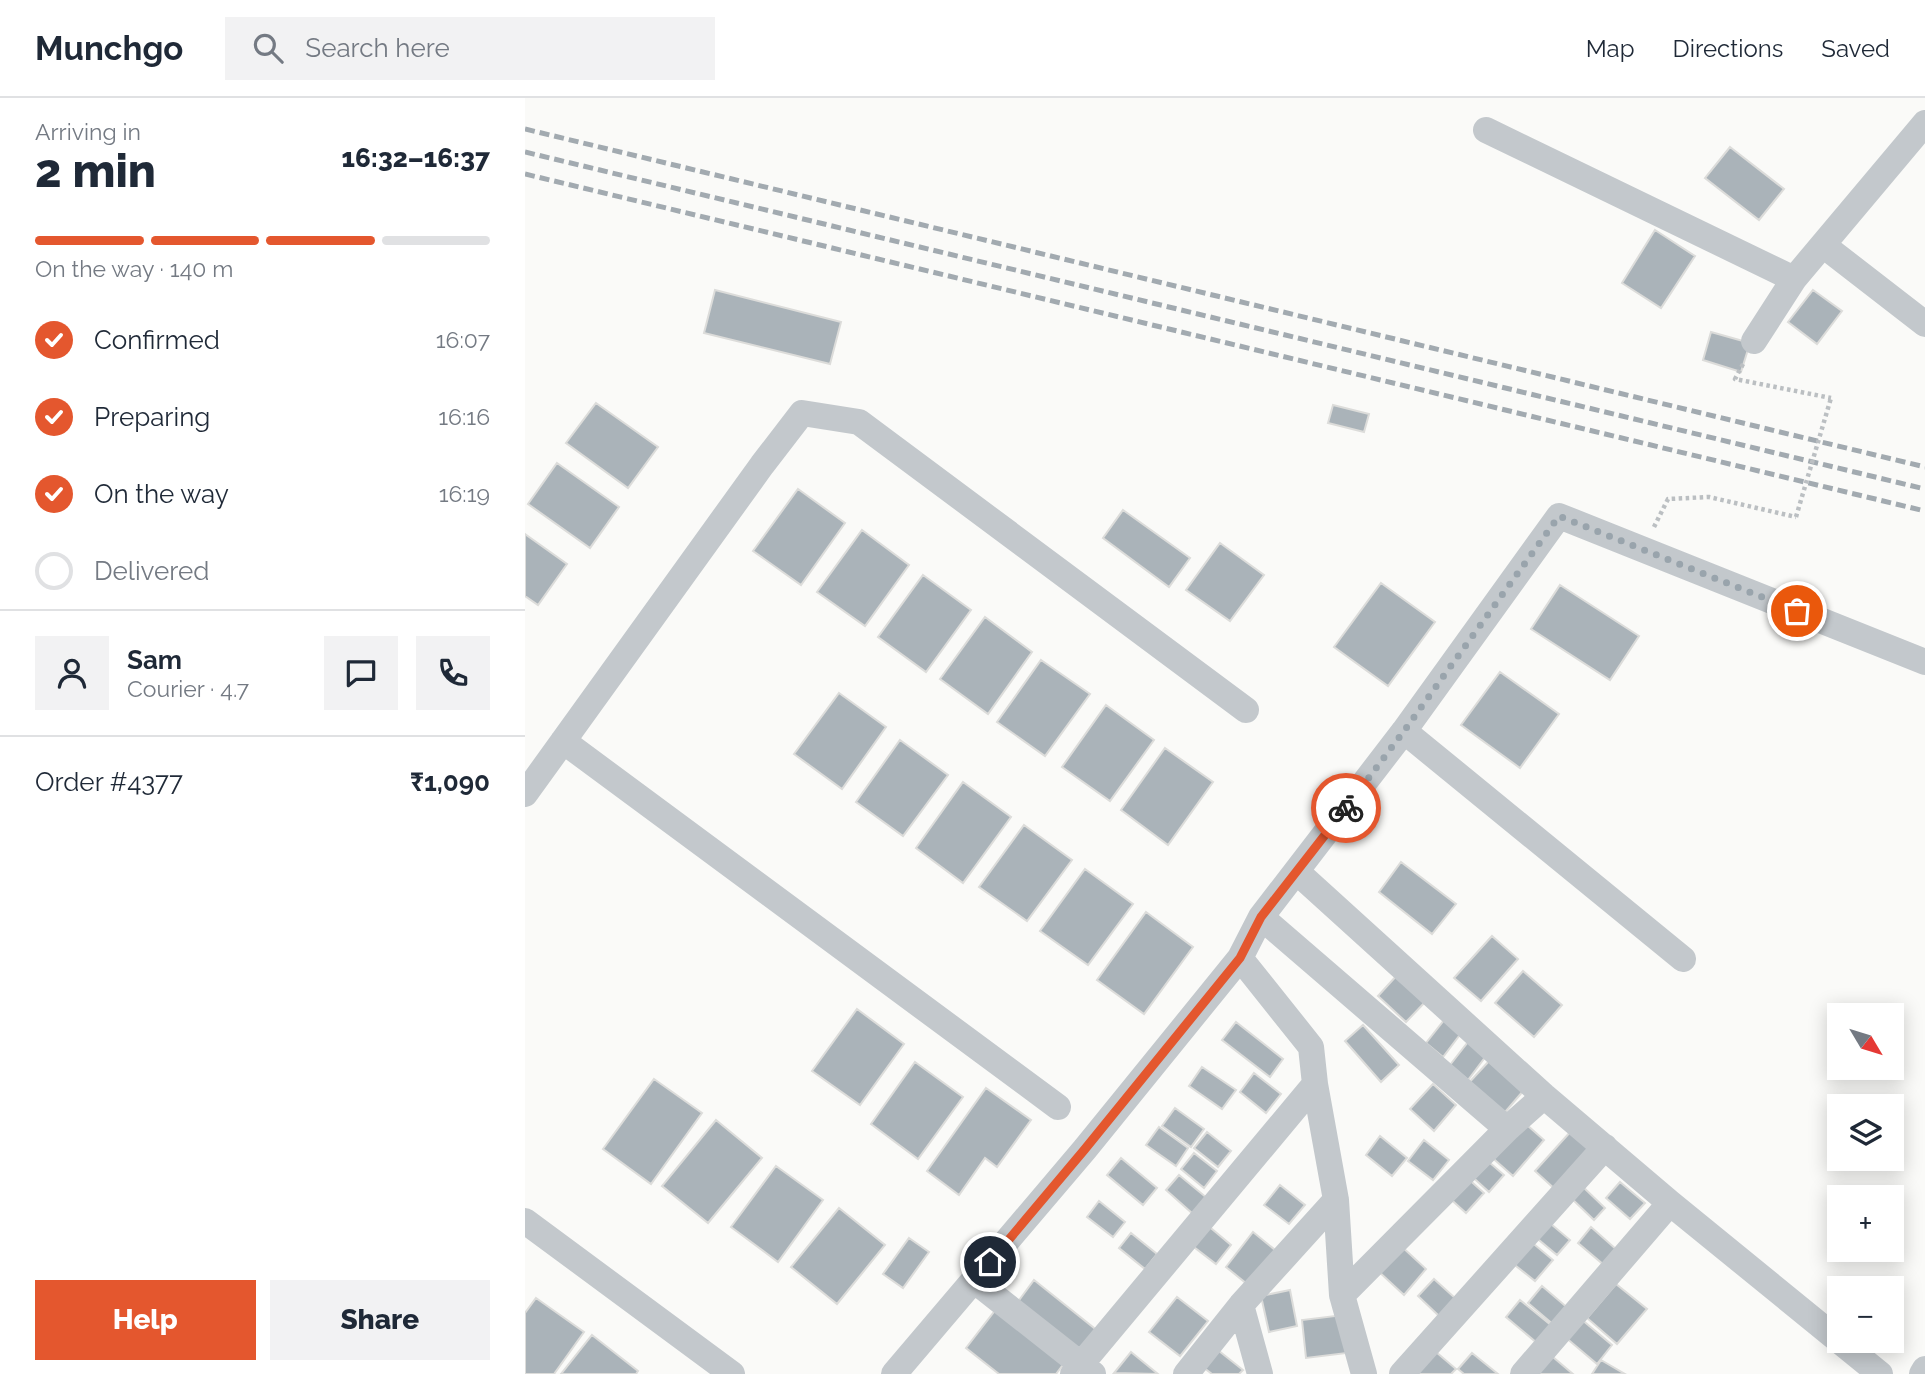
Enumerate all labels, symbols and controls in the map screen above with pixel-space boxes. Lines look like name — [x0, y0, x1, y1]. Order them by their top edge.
search box — [225, 17, 715, 80]
text: Munchgo — [35, 29, 183, 68]
icon: search — [249, 29, 287, 67]
text: Search here — [305, 33, 450, 63]
text: Map — [1586, 34, 1635, 63]
text: Directions — [1673, 34, 1783, 63]
text: Saved — [1821, 34, 1890, 63]
text: Arriving in — [35, 118, 141, 145]
text: 16:32–16:37 — [342, 143, 490, 173]
text: 2 min — [35, 144, 156, 198]
text: On the way · 140 m — [35, 255, 233, 282]
icon: check — [35, 321, 73, 359]
text: Confirmed — [94, 325, 220, 355]
text: 16:07 — [436, 326, 490, 353]
icon: check — [35, 398, 73, 436]
text: Preparing — [94, 402, 210, 432]
text: 16:16 — [438, 403, 490, 430]
icon: check — [35, 475, 73, 513]
text: On the way — [94, 479, 229, 509]
text: 16:19 — [439, 480, 490, 507]
text: Delivered — [94, 556, 209, 586]
pin — [1767, 581, 1827, 641]
icon: bag — [1778, 592, 1816, 630]
button: person — [35, 636, 109, 710]
button: chat — [324, 636, 398, 710]
button: phone — [416, 636, 490, 710]
text: Sam — [127, 645, 182, 675]
text: Courier · 4.7 — [127, 675, 249, 702]
text: Order #4377 — [35, 767, 183, 797]
text: ₹1,090 — [410, 767, 490, 797]
courier — [1311, 773, 1381, 843]
icon: bike — [1327, 789, 1365, 827]
north arrow — [1827, 1003, 1904, 1080]
map controls — [1827, 1003, 1904, 1353]
button: layers — [1827, 1094, 1904, 1171]
button: + — [1827, 1185, 1904, 1262]
pin — [960, 1232, 1020, 1292]
icon: home — [971, 1243, 1009, 1281]
button: − — [1827, 1276, 1904, 1353]
button: Help — [35, 1280, 256, 1360]
button: Share — [270, 1280, 490, 1360]

